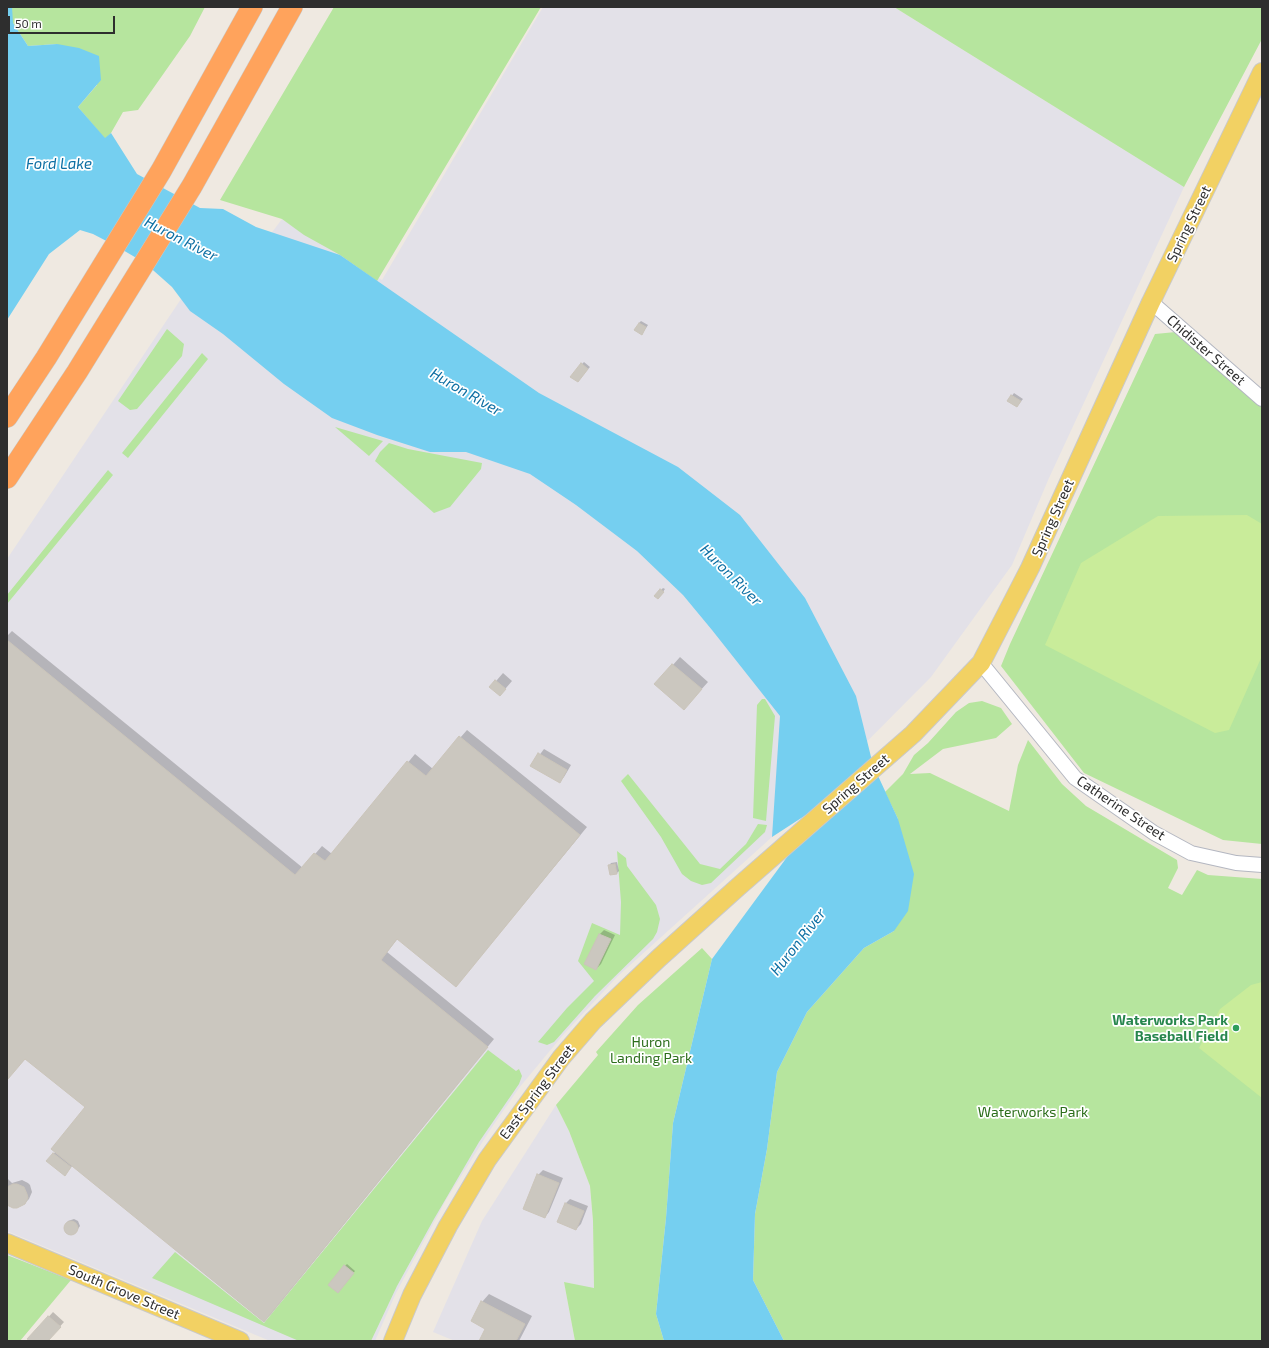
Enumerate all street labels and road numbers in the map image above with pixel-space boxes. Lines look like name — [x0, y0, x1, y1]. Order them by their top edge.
street label: Spring Street — [1163, 183, 1215, 265]
street label: Chidister Street — [1163, 311, 1249, 389]
street label: Spring Street — [1028, 477, 1078, 559]
street label: Spring Street — [819, 750, 893, 818]
street label: Catherine Street — [1073, 772, 1169, 844]
street label: East Spring Street — [496, 1041, 578, 1143]
street label: South Grove Street — [66, 1261, 182, 1323]

